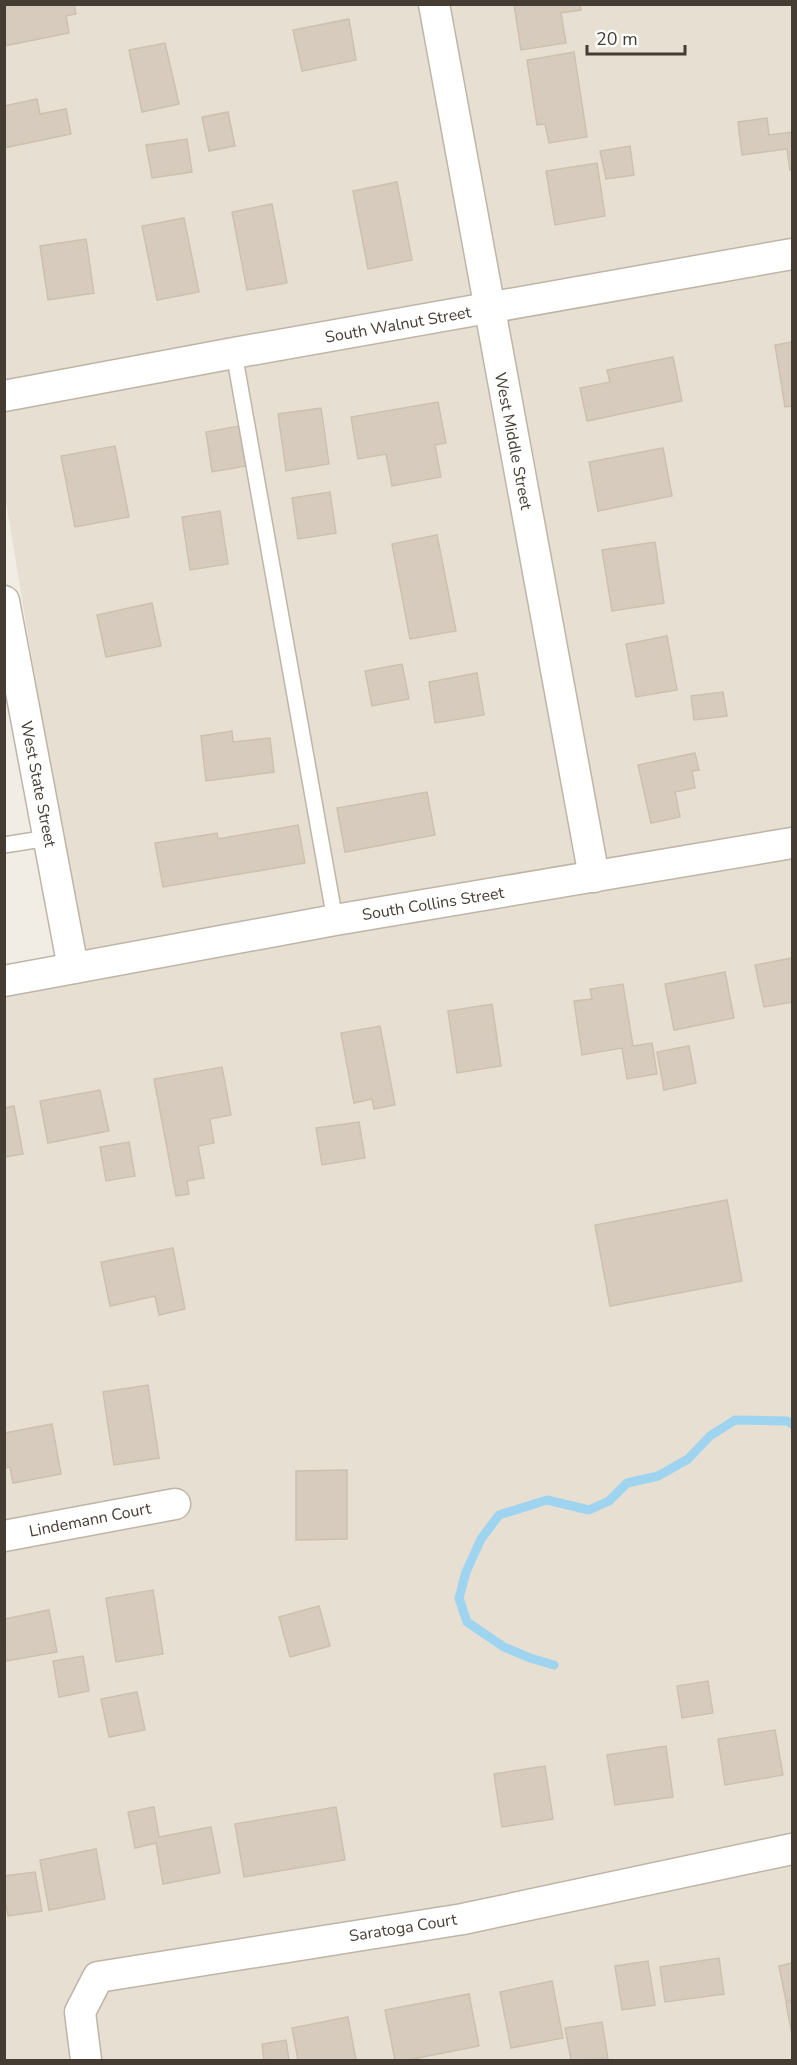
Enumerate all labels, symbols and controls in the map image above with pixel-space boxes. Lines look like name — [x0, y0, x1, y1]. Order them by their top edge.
scale bar — [587, 18, 684, 56]
text: 20 m — [596, 27, 638, 51]
street label: South Walnut Street — [323, 301, 473, 349]
street label: West Middle Street — [489, 370, 537, 512]
street label: West State Street — [15, 719, 61, 849]
street label: South Collins Street — [360, 882, 506, 926]
street label: Lindemann Court — [27, 1497, 153, 1543]
street label: Saratoga Court — [348, 1909, 459, 1947]

